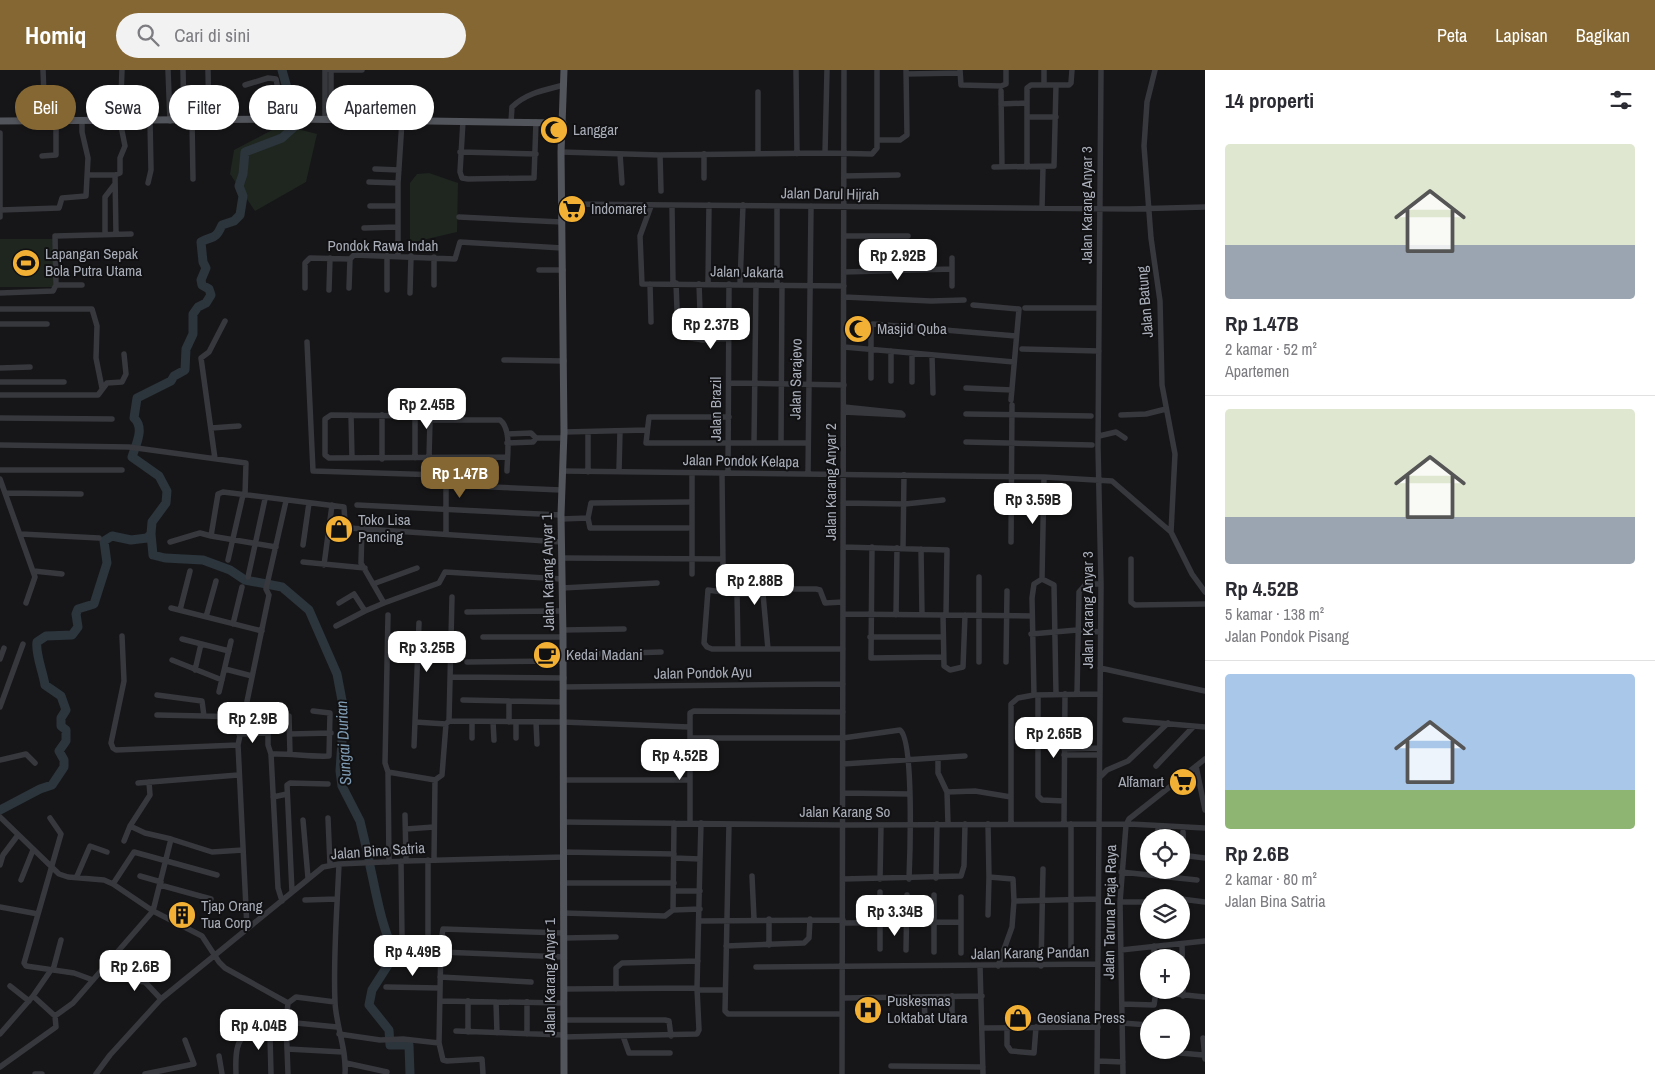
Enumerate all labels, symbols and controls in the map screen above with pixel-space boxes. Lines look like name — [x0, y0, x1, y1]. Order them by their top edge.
search box — [116, 13, 466, 58]
text: Homiq — [25, 19, 86, 51]
icon: search — [134, 21, 162, 49]
text: Cari di sini — [174, 22, 250, 48]
text: Peta — [1437, 23, 1467, 48]
text: Lapisan — [1495, 23, 1548, 48]
text: Bagikan — [1576, 23, 1630, 48]
chip: Beli — [15, 85, 76, 130]
chip: Sewa — [86, 85, 159, 130]
chip: Filter — [169, 85, 239, 130]
chip: Baru — [249, 85, 316, 130]
chip: Apartemen — [326, 85, 434, 130]
text: 14 properti — [1225, 86, 1314, 115]
icon: filters — [1607, 86, 1635, 114]
mosque icon: Langgar — [539, 115, 569, 145]
place label: Langgar — [573, 119, 618, 140]
street label: Jalan Karang Anyar 3 — [1076, 146, 1097, 264]
icon: home — [1385, 176, 1475, 266]
street label: Jalan Darul Hijrah — [781, 182, 879, 205]
supermarket icon: Indomaret — [557, 194, 587, 224]
place label: Indomaret — [591, 198, 647, 219]
street label: Pondok Rawa Indah — [328, 235, 438, 256]
pin: Rp 2.92B — [846, 238, 950, 281]
place label: Lapangan Sepak Bola Putra Utama — [45, 243, 142, 281]
text: Rp 2.92B — [870, 244, 926, 266]
sports icon: Lapangan Sepak Bola Putra Utama — [11, 248, 41, 278]
street label: Jalan Jakarta — [710, 260, 784, 283]
street label: Jalan Batung — [1131, 265, 1158, 339]
pin: Rp 2.37B — [659, 308, 763, 350]
text: Rp 1.47B — [1225, 309, 1299, 338]
text: Rp 2.37B — [683, 313, 739, 335]
mosque icon: Masjid Quba — [843, 314, 873, 344]
place label: Masjid Quba — [877, 318, 947, 339]
street label: Jalan Sarajevo — [784, 338, 807, 420]
text: 2 kamar · 52 m² — [1225, 338, 1317, 360]
text: Apartemen — [1225, 360, 1289, 382]
street label: Jalan Brazil — [705, 377, 726, 441]
pin: Rp 2.45B — [375, 388, 479, 430]
text: Rp 2.45B — [399, 393, 455, 415]
street label: Jalan Karang Anyar 2 — [820, 423, 841, 541]
icon: home — [1385, 442, 1475, 532]
street label: Jalan Pondok Kelapa — [683, 449, 799, 472]
pin: Rp 1.47B — [408, 456, 512, 499]
text: Rp 1.47B — [432, 462, 488, 484]
pin: Rp 3.59B — [981, 482, 1085, 525]
text: Rp 3.59B — [1005, 488, 1061, 510]
place label: Toko Lisa Pancing — [358, 509, 411, 547]
street label: Jalan Karang Anyar 1 — [536, 513, 559, 631]
shop icon: Toko Lisa Pancing — [324, 514, 354, 544]
street label: Jalan Karang Anyar 3 — [1077, 551, 1098, 669]
pin: Rp 2.88B — [703, 564, 807, 606]
text: Rp 2.88B — [727, 569, 783, 591]
text: Rp 4.52B — [1225, 574, 1299, 603]
text: 5 kamar · 138 m² — [1225, 603, 1324, 625]
text: Jalan Pondok Pisang — [1225, 625, 1349, 647]
pin: Rp 3.25B — [375, 630, 479, 673]
text: Rp 3.25B — [399, 636, 455, 658]
cafe icon: Kedai Madani — [532, 640, 562, 670]
place label: Kedai Madani — [566, 644, 643, 665]
street label: Jalan Pondok Ayu — [654, 661, 752, 684]
water label: Sungai Durian — [330, 700, 356, 786]
pin: Rp 2.9B — [207, 702, 299, 744]
text: Rp 2.9B — [229, 707, 277, 729]
icon: home — [1385, 707, 1475, 797]
pin: Rp 2.65B — [1002, 716, 1106, 759]
text: Rp 2.65B — [1026, 722, 1082, 744]
pin: Rp 4.52B — [628, 738, 732, 781]
text: Rp 4.52B — [652, 744, 708, 766]
supermarket icon: Alfamart — [1168, 767, 1198, 797]
place label: Alfamart — [1117, 771, 1165, 792]
street label: Jalan Karang So — [800, 801, 891, 822]
map controls — [1140, 829, 1190, 1059]
button: locate — [1140, 829, 1190, 879]
street label: Jalan Bina Satria — [330, 837, 426, 864]
text: Rp 2.6B — [1225, 839, 1289, 868]
street label: Jalan Taruna Praja Raya — [1098, 844, 1121, 980]
text: 2 kamar · 80 m² — [1225, 868, 1317, 890]
button: layers — [1140, 889, 1190, 939]
text: Jalan Bina Satria — [1225, 890, 1326, 912]
pin: Rp 3.34B — [843, 894, 947, 937]
place label: Tjap Orang Tua Corp — [201, 895, 263, 933]
building icon: Tjap Orang Tua Corp — [167, 900, 197, 930]
text: Rp 3.34B — [867, 900, 923, 922]
street label: Jalan Karang Anyar 1 — [539, 918, 560, 1036]
pin: Rp 4.49B — [361, 934, 465, 977]
text: Rp 4.49B — [385, 940, 441, 962]
street label: Jalan Karang Pandan — [971, 941, 1089, 964]
button: + — [1140, 949, 1190, 999]
pin: Rp 2.6B — [89, 950, 181, 992]
text: Rp 2.6B — [111, 955, 159, 977]
place label: Puskesmas Loktabat Utara — [887, 990, 968, 1028]
hospital icon: Puskesmas Loktabat Utara — [853, 995, 883, 1025]
shop icon: Geosiana Press — [1003, 1003, 1033, 1033]
place label: Geosiana Press — [1037, 1007, 1125, 1028]
pin: Rp 4.04B — [207, 1008, 311, 1051]
button: − — [1140, 1009, 1190, 1059]
text: Rp 4.04B — [231, 1014, 287, 1036]

